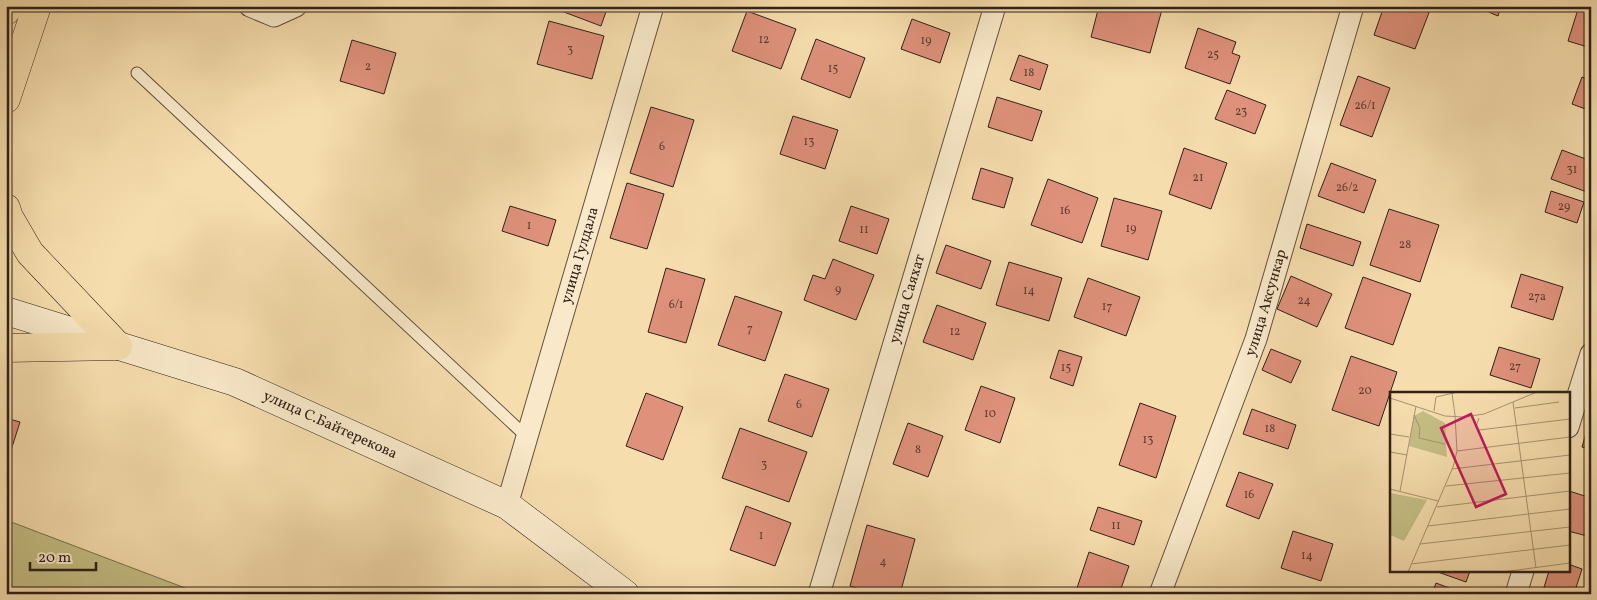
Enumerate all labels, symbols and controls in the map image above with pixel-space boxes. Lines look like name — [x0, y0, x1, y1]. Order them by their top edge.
house number: 12 — [758, 32, 770, 48]
house number: 19 — [921, 33, 931, 49]
house number: 3 — [567, 42, 573, 58]
house number: 25 — [1207, 47, 1219, 63]
house number: 2 — [365, 59, 371, 75]
house number: 15 — [828, 61, 838, 77]
house number: 18 — [1024, 65, 1034, 81]
house number: 26/1 — [1354, 98, 1376, 114]
house number: 23 — [1235, 104, 1247, 120]
house number: 13 — [804, 134, 814, 150]
house number: 6 — [659, 139, 665, 155]
house number: 31 — [1567, 162, 1577, 178]
house number: 21 — [1192, 170, 1204, 186]
house number: 26/2 — [1336, 180, 1358, 196]
house number: 29 — [1558, 199, 1570, 215]
house number: 16 — [1060, 203, 1070, 219]
street label: улица Гулдала — [556, 205, 604, 306]
house number: 1 — [527, 218, 531, 234]
house number: 19 — [1126, 221, 1136, 237]
house number: 11 — [859, 222, 869, 238]
house number: 28 — [1399, 237, 1411, 253]
street label: улица Аксункар — [1240, 247, 1292, 359]
street label: улица Саяхат — [884, 251, 931, 346]
house number: 9 — [835, 282, 841, 298]
house number: 14 — [1023, 283, 1035, 299]
house number: 27а — [1528, 289, 1546, 305]
house number: 24 — [1297, 293, 1311, 309]
house number: 6/1 — [669, 297, 683, 313]
house number: 17 — [1102, 299, 1112, 315]
house number: 7 — [747, 321, 753, 337]
house number: 12 — [949, 324, 961, 340]
house number: 27 — [1509, 359, 1521, 375]
house number: 15 — [1061, 360, 1071, 376]
house number: 20 — [1358, 383, 1372, 399]
street label: улица С.Байтерекова — [259, 385, 400, 464]
inset map — [1390, 392, 1570, 572]
house number: 6 — [796, 397, 802, 413]
house number: 10 — [984, 406, 996, 422]
house number: 18 — [1265, 421, 1275, 437]
house number: 13 — [1143, 432, 1153, 448]
house number: 8 — [915, 442, 921, 458]
house number: 3 — [761, 457, 767, 473]
house number: 16 — [1244, 487, 1254, 503]
house number: 11 — [1111, 518, 1121, 534]
house number: 1 — [759, 528, 763, 544]
scale bar — [30, 540, 96, 572]
text: 20 m — [38, 548, 71, 569]
house number: 14 — [1301, 548, 1313, 564]
house number: 4 — [879, 554, 887, 570]

